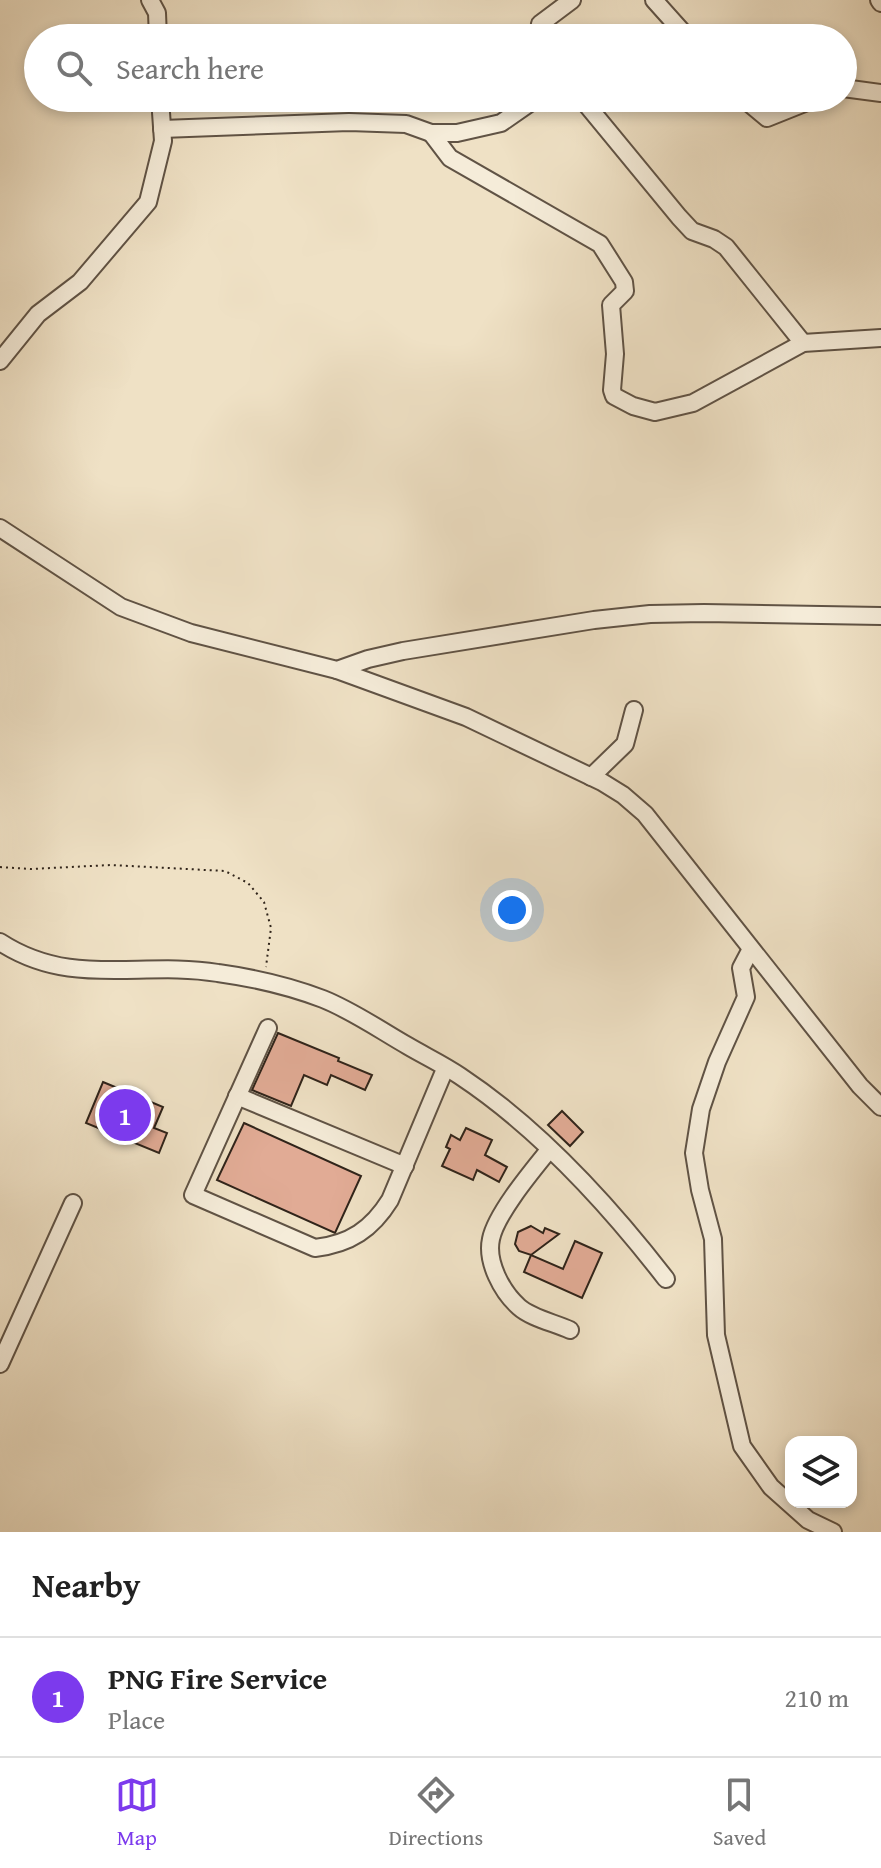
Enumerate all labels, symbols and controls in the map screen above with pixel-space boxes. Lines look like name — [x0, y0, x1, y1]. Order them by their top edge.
search box — [24, 24, 857, 112]
icon: search — [52, 46, 96, 90]
text: Search here — [116, 46, 264, 90]
your location — [492, 890, 532, 930]
pin: 1 — [99, 1085, 151, 1145]
map controls — [785, 1436, 857, 1508]
button: layers — [785, 1436, 857, 1508]
text: Nearby — [32, 1560, 141, 1609]
text: PNG Fire Service — [108, 1656, 327, 1700]
text: 1 — [51, 1678, 65, 1717]
text: 210 m — [784, 1678, 849, 1717]
text: Place — [108, 1700, 165, 1739]
tab: Map — [115, 1773, 159, 1853]
tab: Directions — [389, 1773, 483, 1853]
tab: Saved — [713, 1773, 766, 1853]

